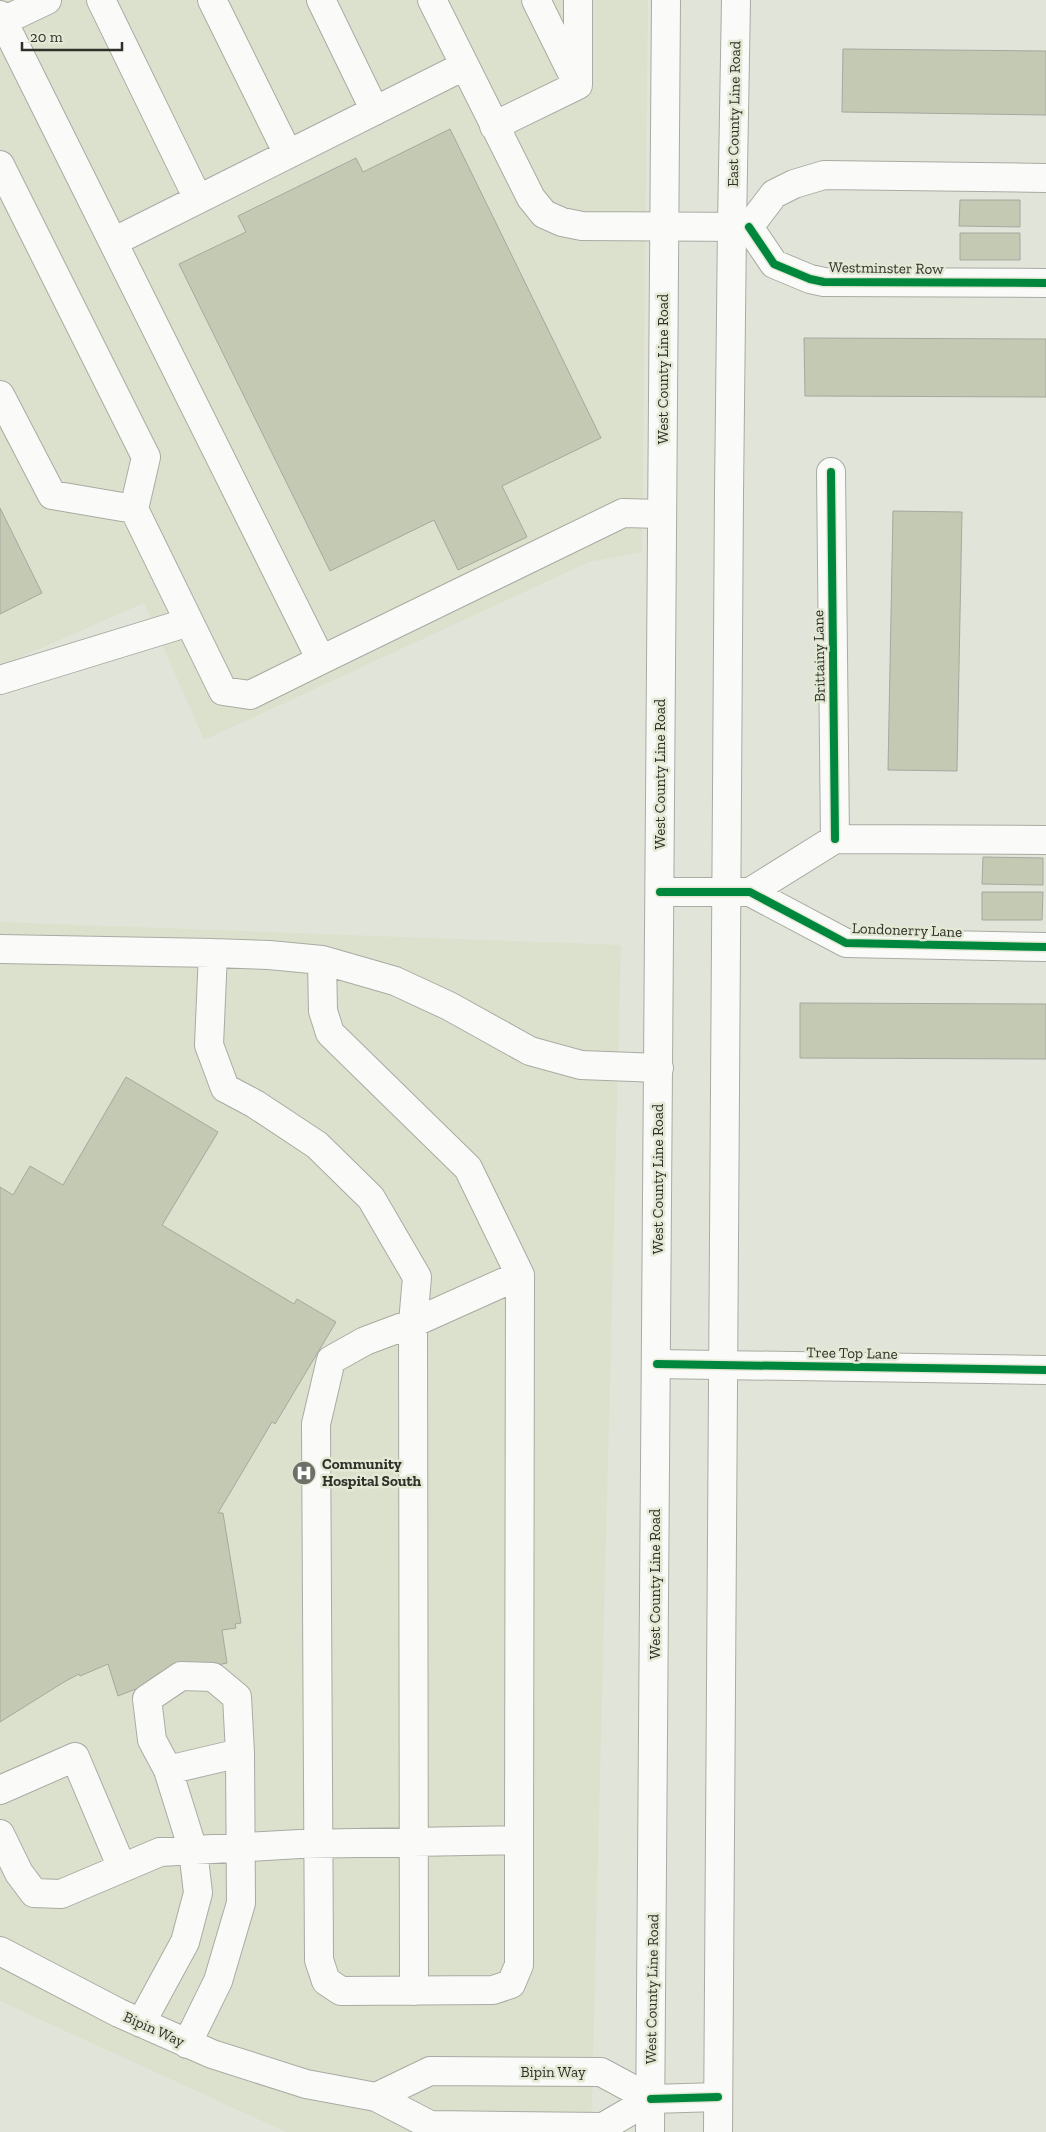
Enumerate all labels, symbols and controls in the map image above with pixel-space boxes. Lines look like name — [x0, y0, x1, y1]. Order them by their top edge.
scale bar — [22, 20, 122, 52]
text: 20 m — [30, 28, 63, 46]
street label: East County Line Road — [724, 40, 744, 187]
street label: Westminster Row — [828, 258, 944, 278]
street label: West County Line Road — [654, 293, 672, 444]
street label: Brittainy Lane — [809, 610, 829, 702]
street label: West County Line Road — [651, 698, 669, 849]
street label: Londonerry Lane — [852, 919, 962, 941]
street label: West County Line Road — [649, 1103, 667, 1254]
street label: Tree Top Lane — [806, 1343, 898, 1363]
place label: Community Hospital South — [322, 1455, 421, 1490]
hospital icon: Community Hospital South — [291, 1460, 317, 1486]
street label: West County Line Road — [646, 1508, 664, 1659]
street label: West County Line Road — [642, 1913, 662, 2064]
street label: Bipin Way — [121, 2008, 188, 2051]
street label: Bipin Way — [520, 2063, 586, 2081]

